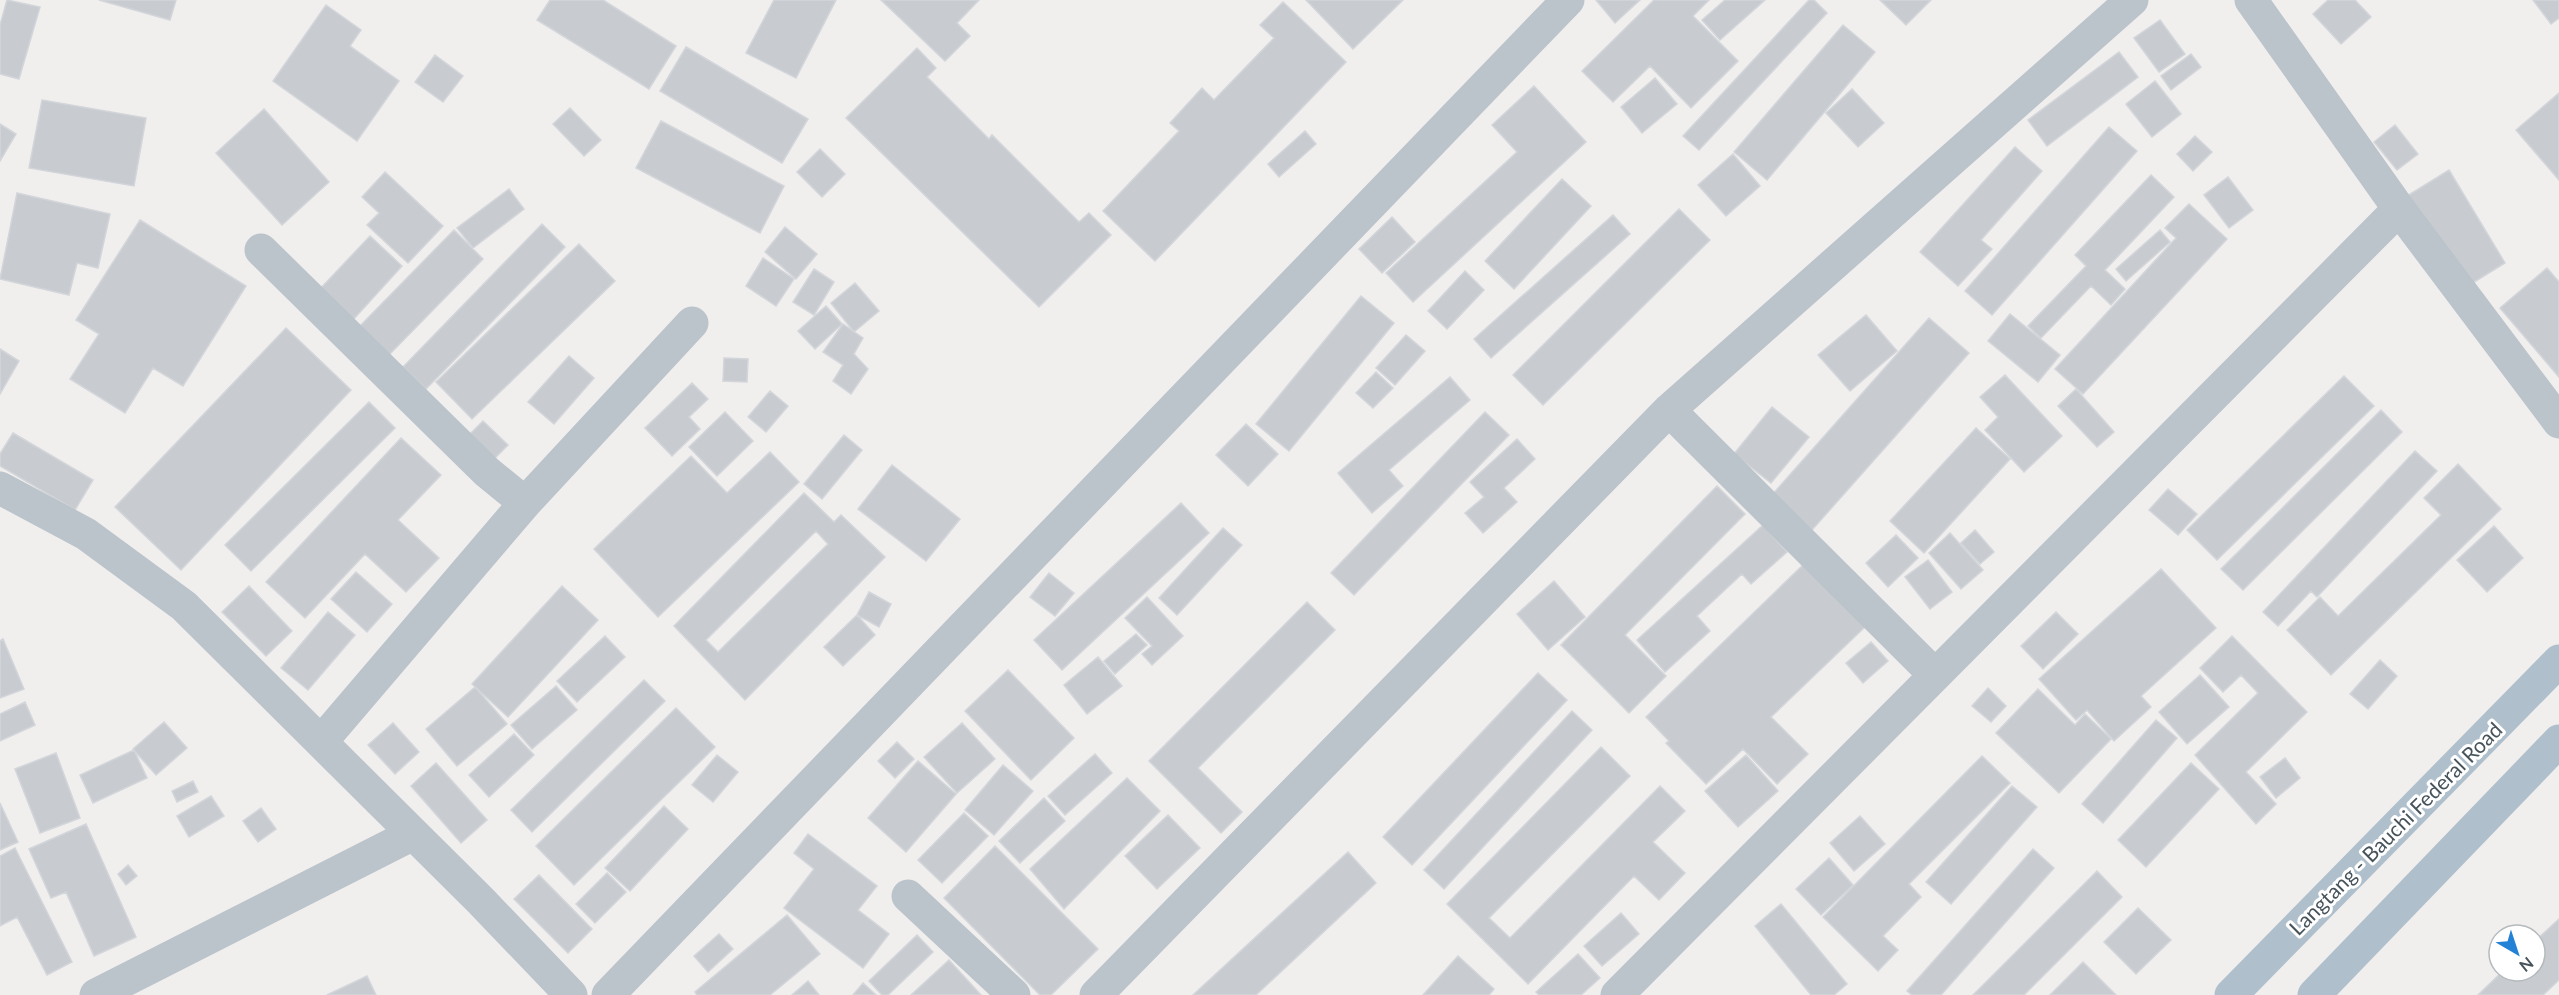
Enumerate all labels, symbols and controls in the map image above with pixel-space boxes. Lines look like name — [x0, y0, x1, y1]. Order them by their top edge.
street label: Langtang - Bauchi Federal Road — [2283, 716, 2507, 940]
north arrow — [2487, 923, 2547, 983]
text: N — [2516, 954, 2538, 976]

